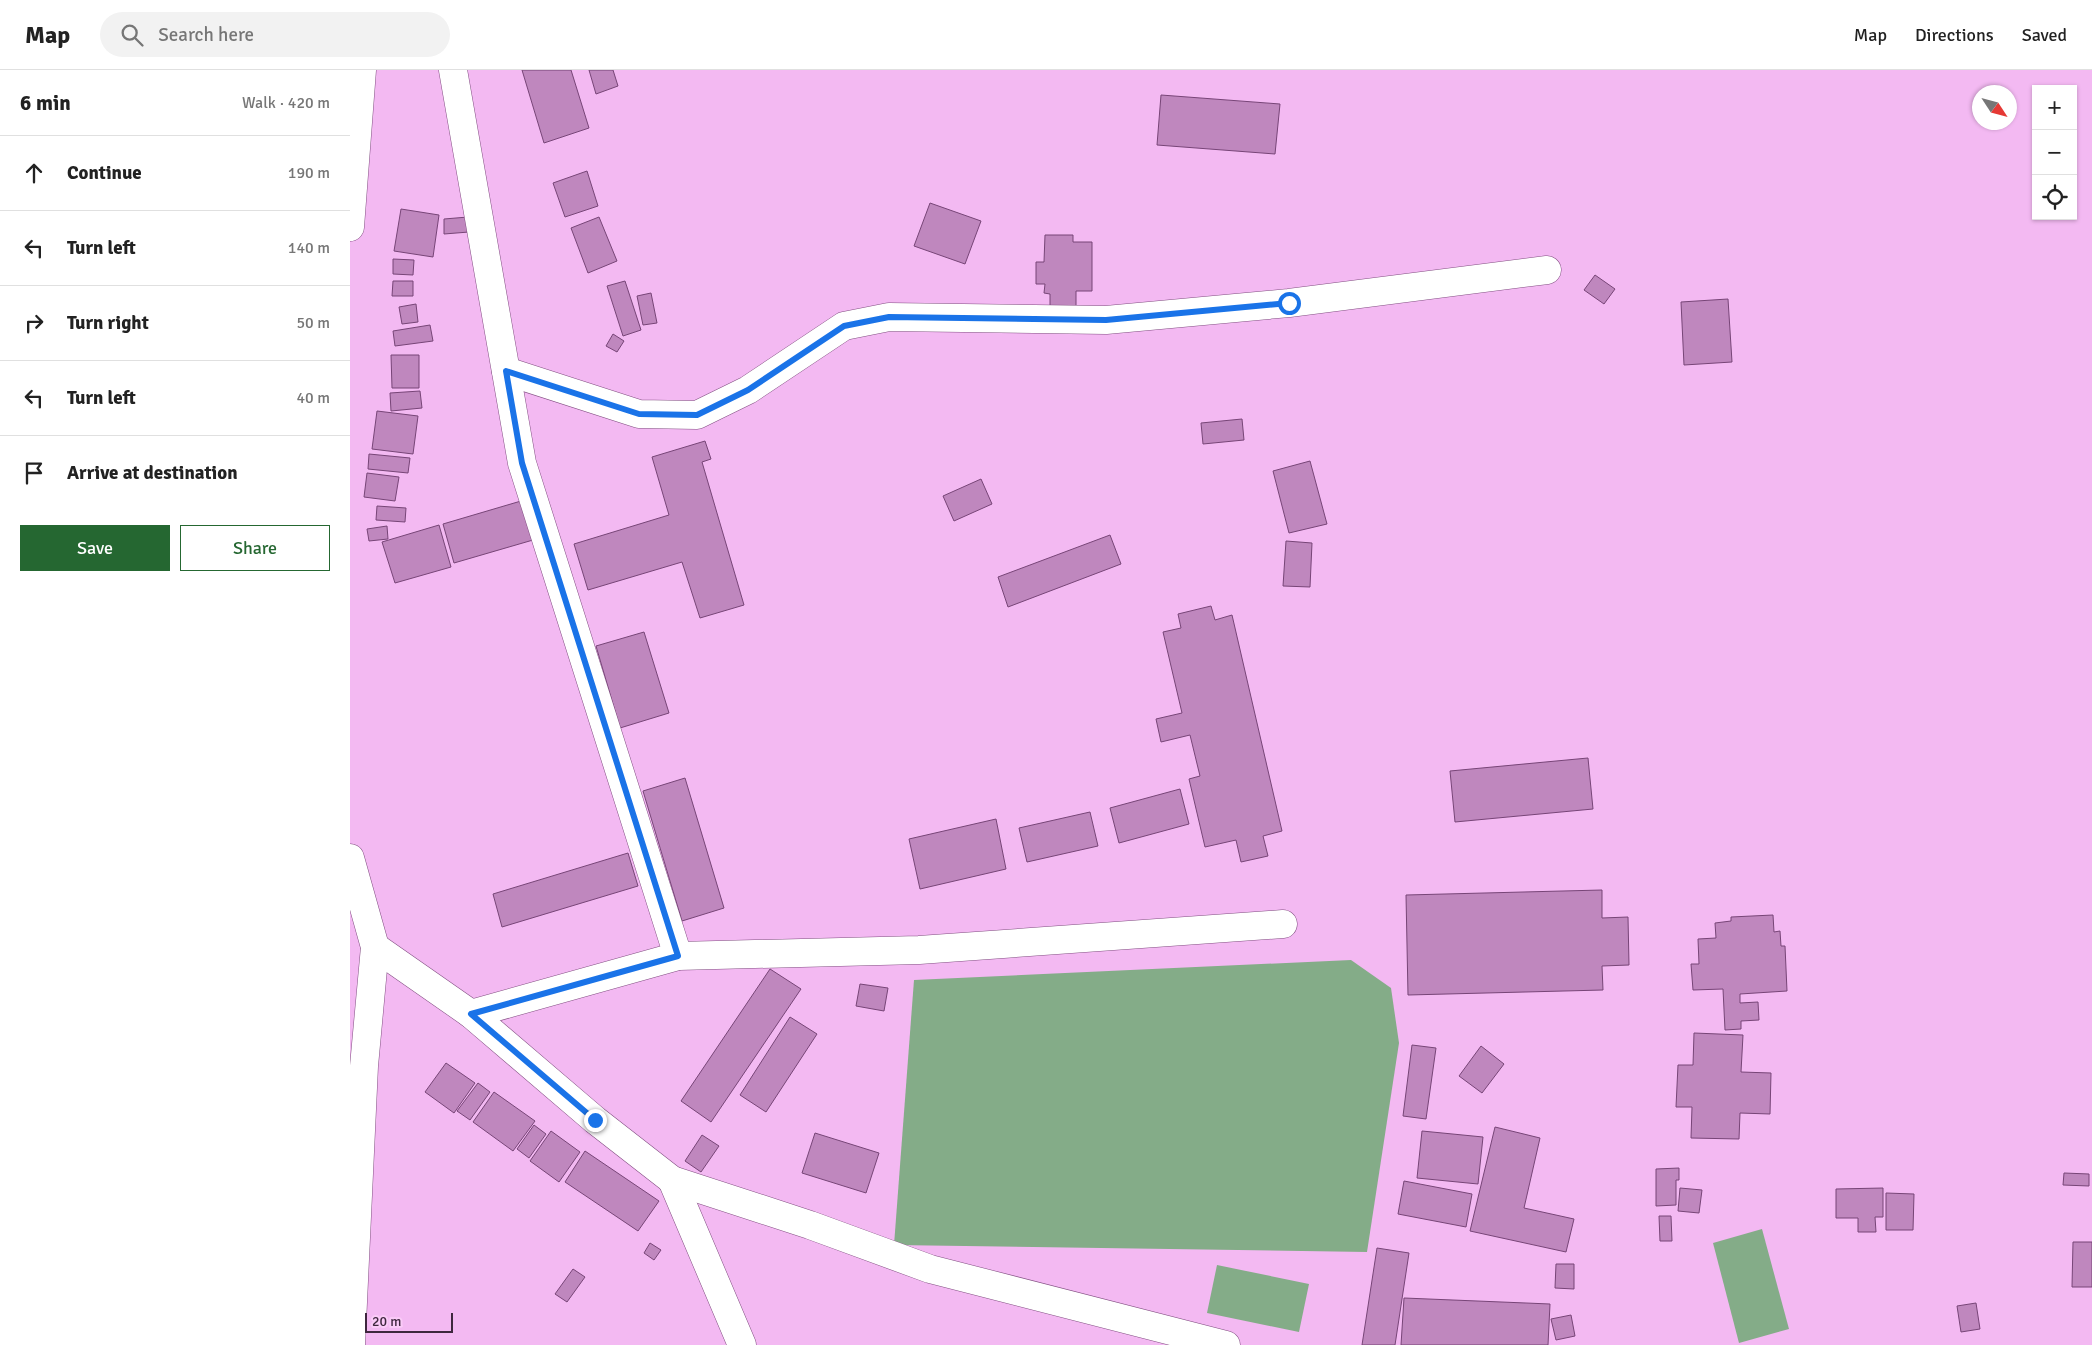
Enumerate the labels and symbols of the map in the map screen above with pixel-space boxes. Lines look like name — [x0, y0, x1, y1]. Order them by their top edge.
north arrow — [1972, 85, 2017, 130]
route start — [1278, 292, 1301, 315]
route end — [584, 1109, 607, 1132]
scale bar — [365, 1310, 452, 1333]

